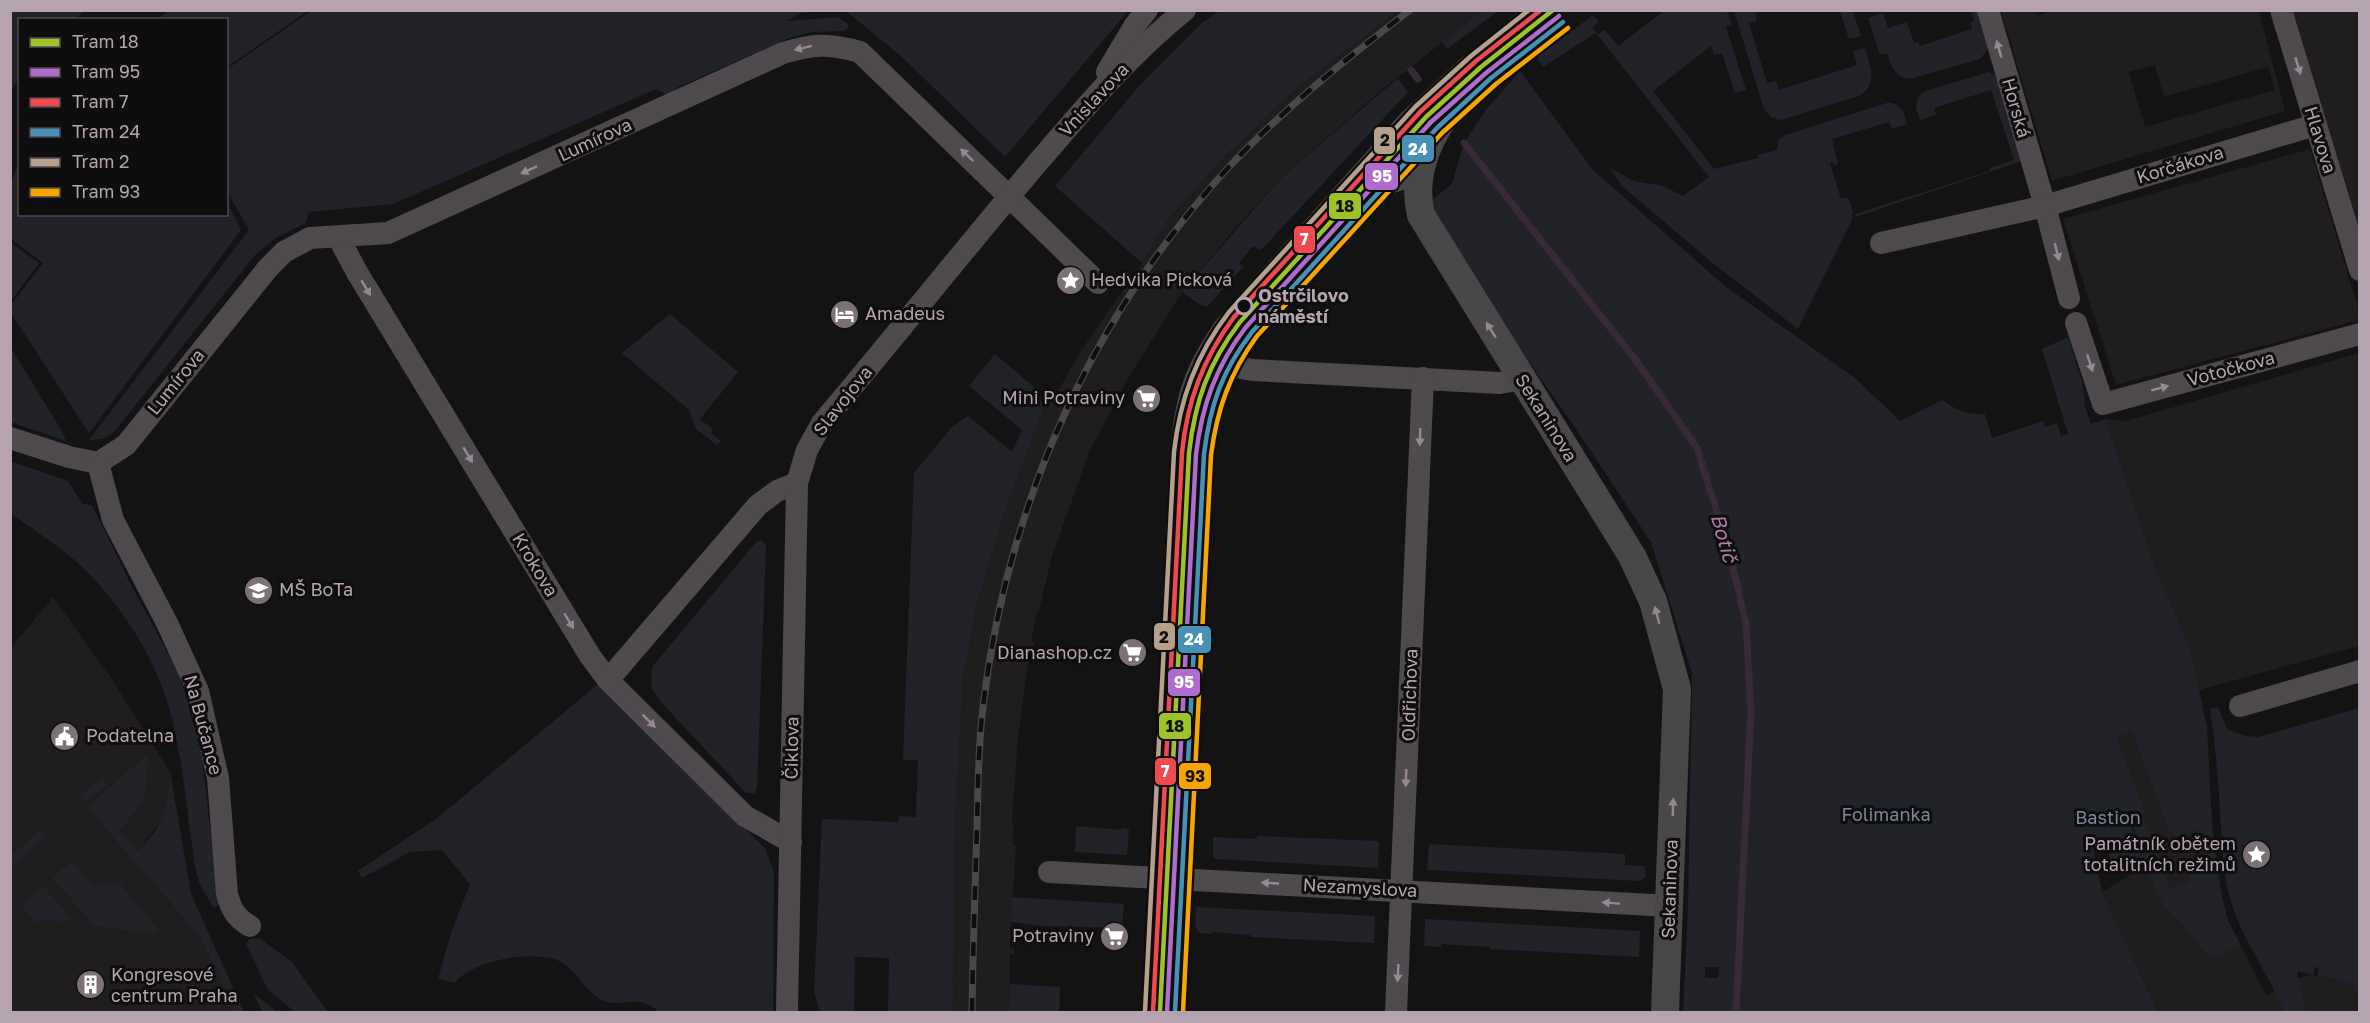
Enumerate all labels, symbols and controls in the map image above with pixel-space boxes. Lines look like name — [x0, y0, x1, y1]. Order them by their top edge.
legend — [18, 18, 228, 216]
text: Tram 18 — [72, 30, 139, 52]
one-way arrow — [1994, 40, 2003, 58]
one-way arrow — [794, 43, 812, 53]
street label: Vnislavova — [1054, 58, 1133, 141]
one-way arrow — [2294, 58, 2303, 76]
text: Tram 95 — [72, 60, 140, 82]
street label: Horská — [1998, 75, 2036, 140]
text: Tram 7 — [72, 90, 129, 112]
street label: Hlavova — [2300, 103, 2342, 176]
street label: Lumírova — [554, 113, 635, 166]
text: Tram 24 — [72, 120, 140, 142]
line badge: 2 — [1373, 126, 1396, 155]
text: 2 — [1380, 130, 1390, 150]
line badge: 24 — [1401, 134, 1435, 163]
text: 24 — [1408, 139, 1428, 159]
street label: Korčákova — [2134, 140, 2226, 188]
one-way arrow — [959, 148, 974, 162]
text: Tram 2 — [72, 150, 129, 172]
line badge: 95 — [1364, 162, 1399, 191]
one-way arrow — [520, 165, 538, 175]
text: 95 — [1372, 166, 1392, 186]
text: Tram 93 — [72, 180, 140, 202]
line badge: 18 — [1328, 192, 1362, 220]
text: 18 — [1336, 196, 1354, 216]
line badge: 7 — [1293, 225, 1316, 254]
text: 7 — [1300, 229, 1309, 249]
one-way arrow — [2053, 243, 2063, 261]
place icon: Hedvika Picková — [1054, 264, 1086, 296]
place label: Hedvika Picková — [1091, 268, 1232, 290]
one-way arrow — [361, 280, 372, 296]
place label: Ostrčilovo náměstí — [1258, 284, 1349, 327]
marker: Ostrčilovo náměstí — [1235, 297, 1253, 315]
hotel icon: Amadeus — [828, 298, 860, 330]
place label: Amadeus — [865, 302, 945, 324]
one-way arrow — [1486, 321, 1497, 338]
street label: Lumírova — [142, 344, 208, 419]
street label: Votočkova — [2185, 346, 2277, 390]
one-way arrow — [2085, 354, 2095, 372]
street label: Slavojova — [808, 361, 876, 440]
street label: Sekaninova — [1511, 370, 1582, 465]
supermarket icon: Mini Potraviny — [1130, 382, 1162, 414]
one-way arrow — [2151, 383, 2169, 393]
place label: Mini Potraviny — [1002, 386, 1125, 408]
one-way arrow — [1416, 427, 1425, 446]
one-way arrow — [462, 447, 473, 463]
water label: Botič — [1707, 511, 1744, 567]
street label: Krokova — [508, 529, 563, 600]
school or university icon: MŠ BoTa — [242, 574, 274, 606]
place label: MŠ BoTa — [279, 578, 353, 600]
one-way arrow — [1652, 606, 1661, 624]
one-way arrow — [563, 613, 574, 629]
line badge: 2 — [1153, 622, 1176, 651]
line badge: 24 — [1177, 625, 1212, 654]
text: 2 — [1159, 627, 1169, 647]
text: 24 — [1184, 629, 1204, 649]
supermarket icon: Dianashop.cz — [1117, 637, 1149, 669]
place label: Dianashop.cz — [997, 641, 1112, 663]
street label: Oldřichova — [1396, 648, 1422, 742]
line badge: 95 — [1167, 668, 1201, 697]
street label: Na Bučance — [180, 672, 228, 777]
text: 95 — [1174, 672, 1194, 692]
line badge: 18 — [1158, 712, 1192, 740]
one-way arrow — [642, 714, 656, 728]
street label: Čiklova — [779, 716, 803, 780]
text: 18 — [1166, 716, 1184, 736]
public building icon: Podatelna — [49, 720, 81, 752]
place label: Podatelna — [86, 724, 174, 746]
line badge: 7 — [1154, 757, 1177, 786]
text: 7 — [1161, 761, 1170, 781]
line badge: 93 — [1178, 762, 1212, 790]
text: 93 — [1185, 766, 1205, 786]
one-way arrow — [1401, 769, 1411, 788]
one-way arrow — [1668, 798, 1678, 817]
park label: Folimanka — [1841, 803, 1931, 825]
park label: Bastion — [2075, 806, 2141, 828]
place label: Památník obětem totalitních režimů — [2083, 832, 2236, 875]
place icon: Památník obětem totalitních režimů — [2241, 838, 2273, 870]
street label: Sekaninova — [1656, 839, 1682, 939]
street label: Nezamyslova — [1302, 873, 1418, 901]
one-way arrow — [1260, 879, 1279, 888]
one-way arrow — [1602, 899, 1621, 908]
supermarket icon: Potraviny — [1099, 920, 1131, 952]
place label: Potraviny — [1012, 924, 1094, 946]
place label: Kongresové centrum Praha — [111, 963, 238, 1006]
one-way arrow — [1393, 964, 1402, 983]
building icon: Kongresové centrum Praha — [74, 969, 106, 1001]

